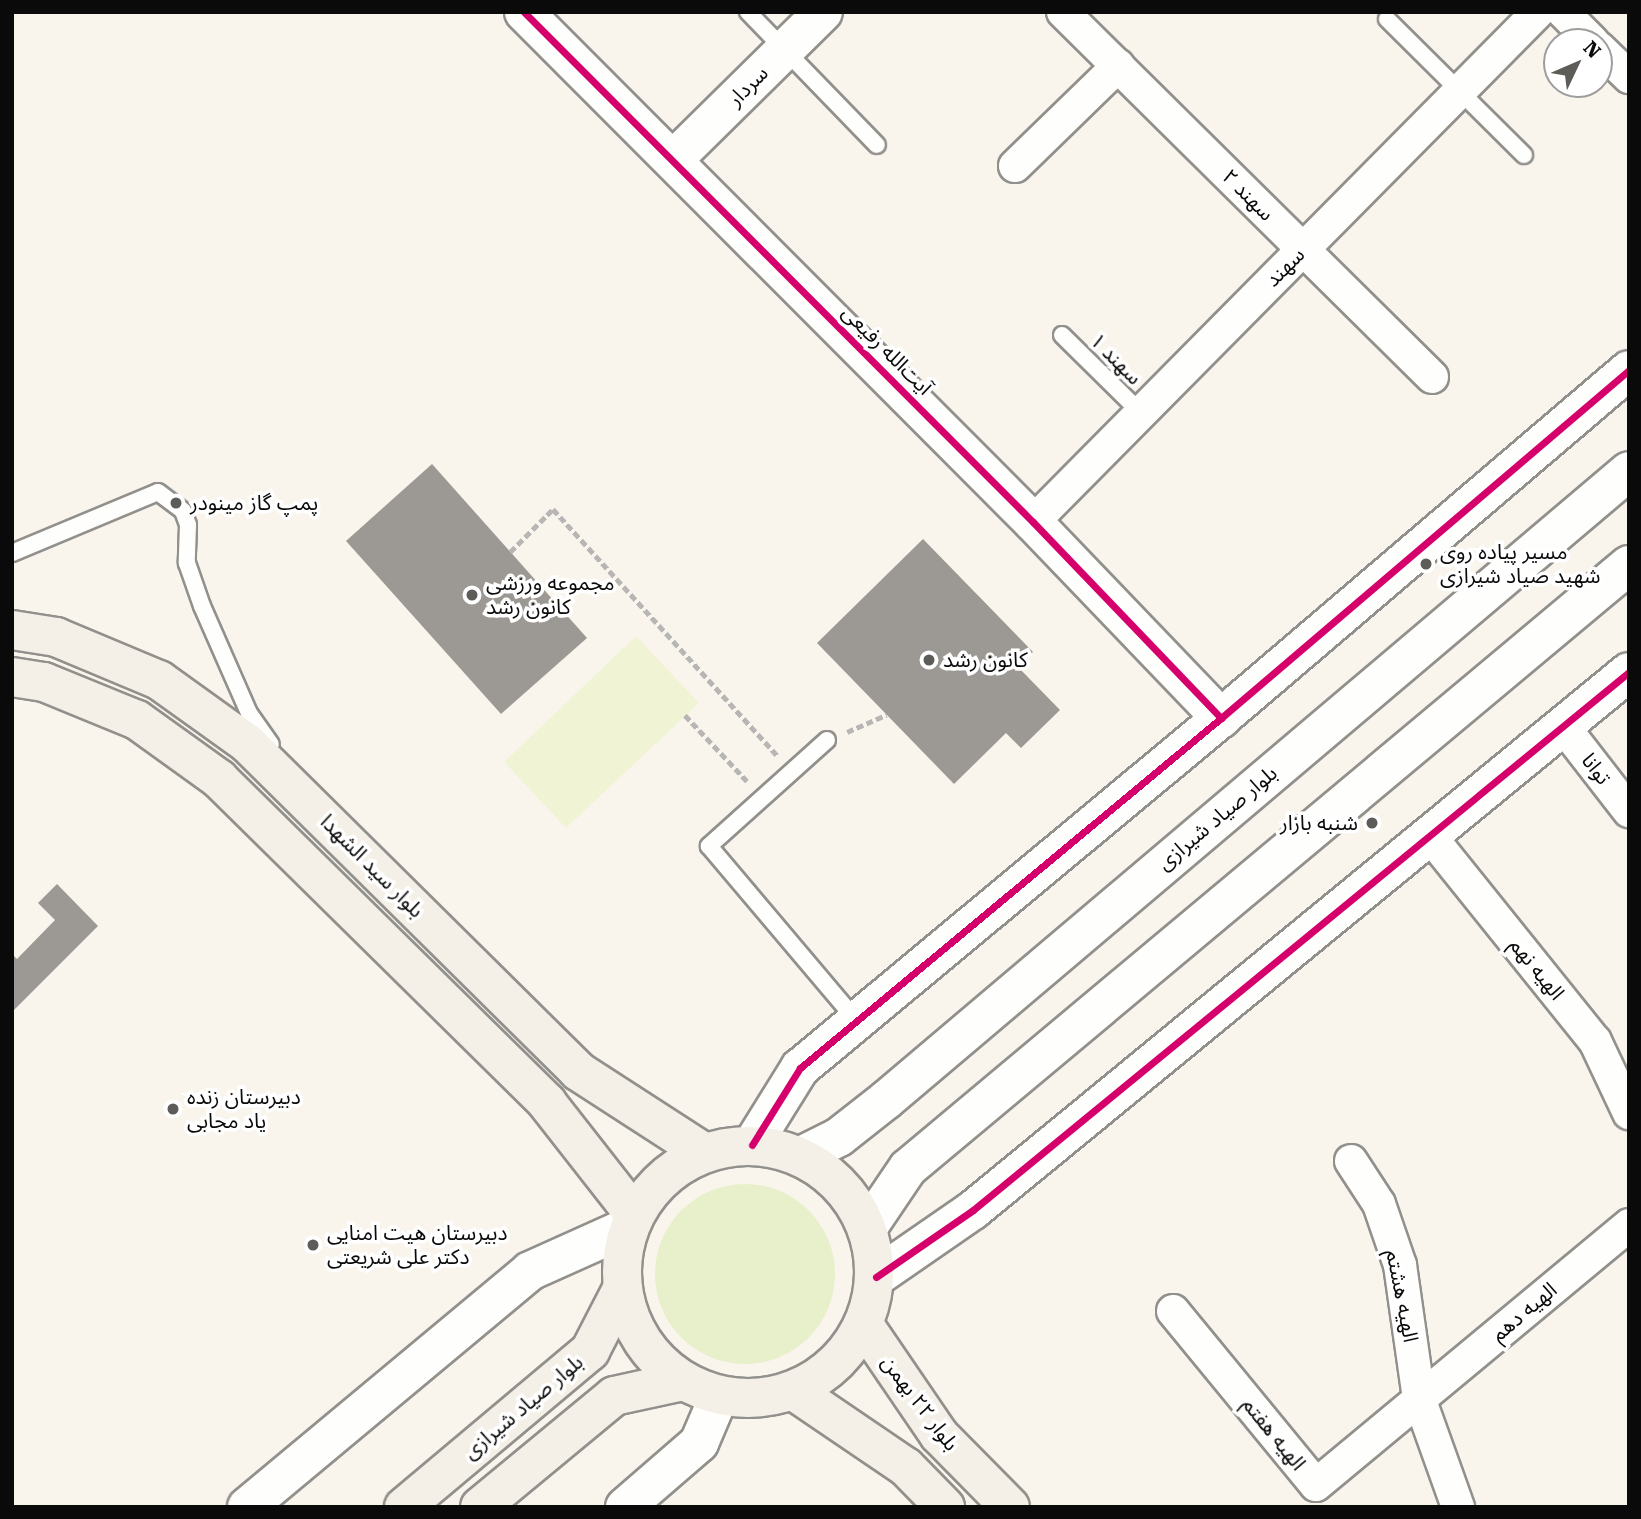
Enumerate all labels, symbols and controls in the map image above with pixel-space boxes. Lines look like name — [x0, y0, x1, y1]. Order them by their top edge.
north arrow — [1543, 28, 1613, 98]
text: N — [1579, 36, 1605, 63]
street label: سردار — [723, 61, 773, 111]
street label: سهند ۲ — [1217, 164, 1279, 226]
street label: سهند — [1260, 242, 1310, 292]
street label: آیت‌الله رفیعی — [837, 300, 937, 400]
street label: سهند ۱ — [1085, 328, 1147, 390]
place label: پمپ گاز مینودر — [190, 490, 318, 516]
marker: پمپ گاز مینودر — [168, 495, 184, 511]
place label: مسیر پیاده روی شهید صیاد شیرازی — [1440, 539, 1600, 589]
marker: مسیر پیاده روی شهید صیاد شیرازی — [1418, 556, 1434, 572]
place label: مجموعه ورزشی کانون رشد — [486, 570, 615, 620]
marker: مجموعه ورزشی کانون رشد — [464, 587, 480, 603]
place label: کانون رشد — [943, 647, 1028, 673]
marker: کانون رشد — [921, 652, 937, 668]
street label: توانا — [1576, 748, 1616, 790]
street label: بلوار صیاد شیرازی — [1152, 761, 1282, 875]
street label: بلوار سید الشهدا — [315, 809, 429, 923]
place label: شنبه بازار — [1280, 810, 1358, 836]
marker: شنبه بازار — [1364, 815, 1380, 831]
street label: الهیه نهم — [1504, 933, 1570, 1005]
place label: دبیرستان زنده یاد مجابی — [187, 1084, 301, 1134]
marker: دبیرستان زنده یاد مجابی — [165, 1101, 181, 1117]
place label: دبیرستان هیت امنایی دکتر علی شریعتی — [327, 1220, 508, 1270]
marker: دبیرستان هیت امنایی دکتر علی شریعتی — [305, 1237, 321, 1253]
street label: الهیه هشتم — [1381, 1247, 1423, 1345]
street label: الهیه دهم — [1486, 1277, 1562, 1347]
street label: بلوار صیاد شیرازی — [458, 1350, 588, 1464]
street label: بلوار ۲۲ بهمن — [876, 1350, 964, 1456]
street label: الهیه هفتم — [1237, 1392, 1311, 1476]

